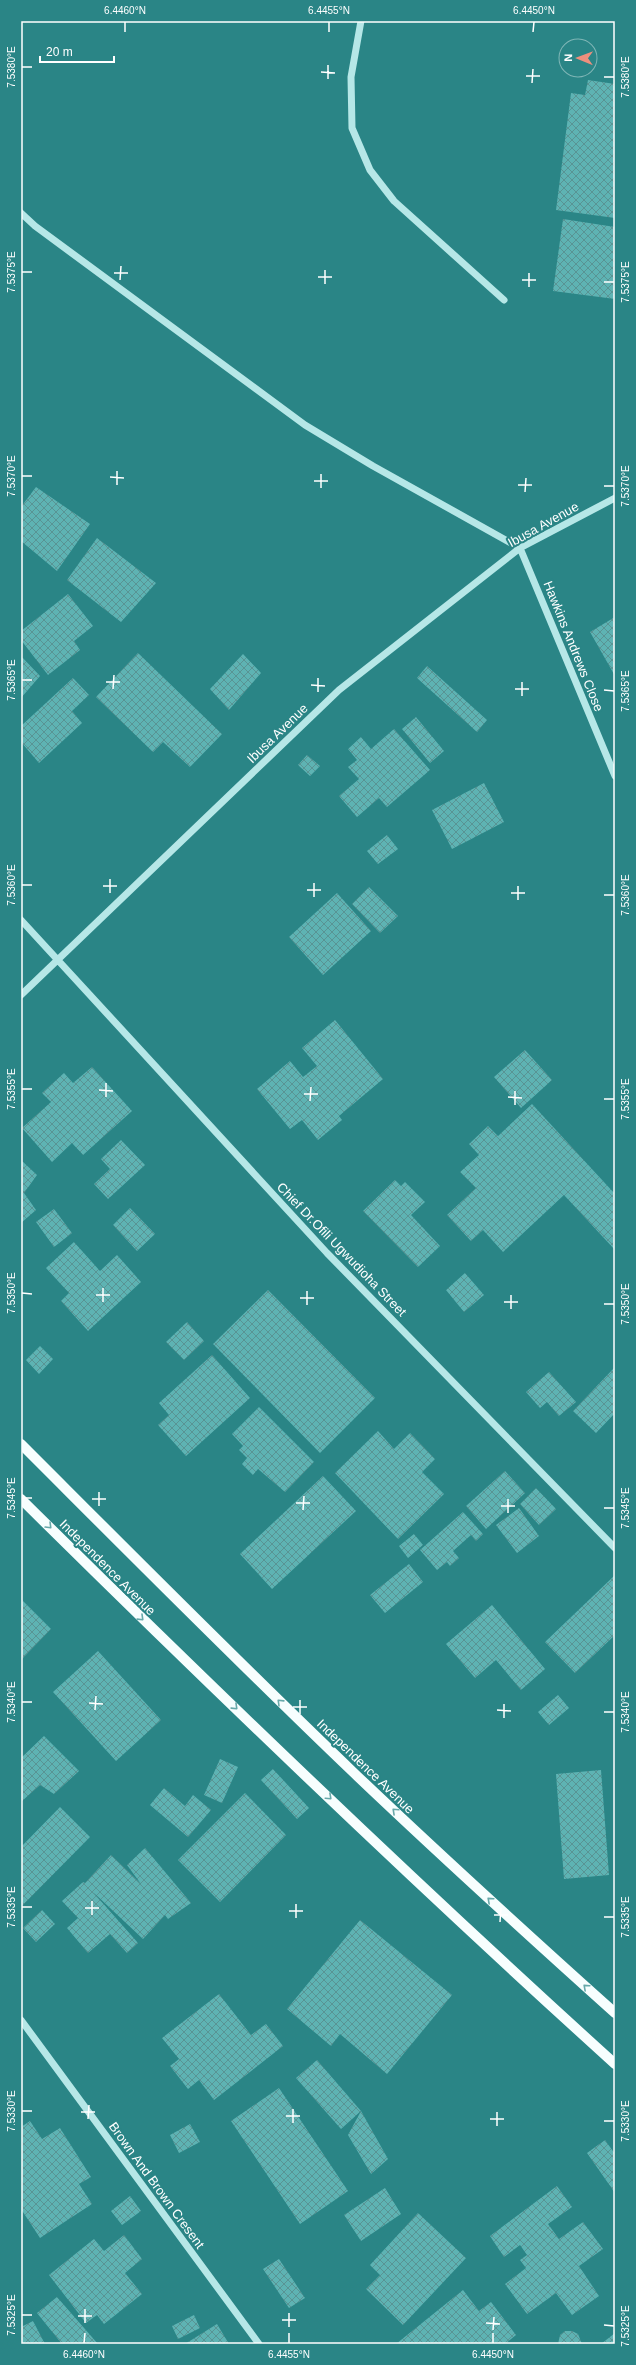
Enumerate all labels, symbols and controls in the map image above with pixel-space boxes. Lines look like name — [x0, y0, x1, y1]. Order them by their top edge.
text: 6.4460°N — [104, 5, 146, 16]
text: 6.4455°N — [308, 5, 350, 16]
text: 6.4450°N — [513, 5, 555, 16]
scale bar — [40, 38, 114, 64]
north arrow — [558, 38, 598, 78]
text: 20 m — [46, 45, 73, 59]
text: 7.5380°E — [6, 46, 17, 88]
text: N — [562, 54, 574, 62]
text: 7.5380°E — [620, 56, 631, 98]
text: 7.5375°E — [6, 251, 17, 293]
text: 7.5375°E — [620, 261, 631, 303]
text: 7.5370°E — [6, 455, 17, 497]
text: 7.5370°E — [620, 465, 631, 507]
street label: Ibusa Avenue — [505, 499, 581, 550]
street label: Hawkins Andrews Close — [540, 579, 607, 714]
text: 7.5365°E — [6, 659, 17, 701]
text: 7.5365°E — [620, 670, 631, 712]
street label: Ibusa Avenue — [244, 701, 311, 766]
text: 7.5360°E — [6, 864, 17, 906]
text: 7.5360°E — [620, 874, 631, 916]
text: 7.5355°E — [6, 1068, 17, 1110]
text: 7.5355°E — [620, 1078, 631, 1120]
street label: Chief Dr.Ofili Ugwudioha Street — [274, 1179, 410, 1320]
text: 7.5350°E — [6, 1272, 17, 1314]
text: 7.5350°E — [620, 1283, 631, 1325]
text: 7.5345°E — [6, 1477, 17, 1519]
text: 7.5345°E — [620, 1487, 631, 1529]
street label: Independence Avenue — [57, 1516, 159, 1618]
one-way arrow — [44, 1521, 52, 1529]
one-way arrow — [136, 1613, 144, 1620]
text: 7.5340°E — [6, 1681, 17, 1723]
text: 7.5340°E — [620, 1691, 631, 1733]
one-way arrow — [278, 1700, 285, 1707]
one-way arrow — [230, 1703, 238, 1710]
street label: Independence Avenue — [314, 1716, 417, 1817]
one-way arrow — [324, 1792, 332, 1800]
one-way arrow — [392, 1808, 400, 1816]
text: 7.5335°E — [6, 1886, 17, 1928]
text: 7.5335°E — [620, 1896, 631, 1938]
one-way arrow — [487, 1898, 494, 1905]
one-way arrow — [583, 1984, 591, 1992]
text: 7.5330°E — [6, 2090, 17, 2132]
text: 7.5330°E — [620, 2100, 631, 2142]
street label: Brown And Brown Cresent — [106, 2119, 208, 2252]
text: 7.5325°E — [6, 2294, 17, 2336]
text: 7.5325°E — [620, 2305, 631, 2347]
text: 6.4460°N — [63, 2349, 105, 2360]
text: 6.4455°N — [268, 2349, 310, 2360]
text: 6.4450°N — [472, 2349, 514, 2360]

